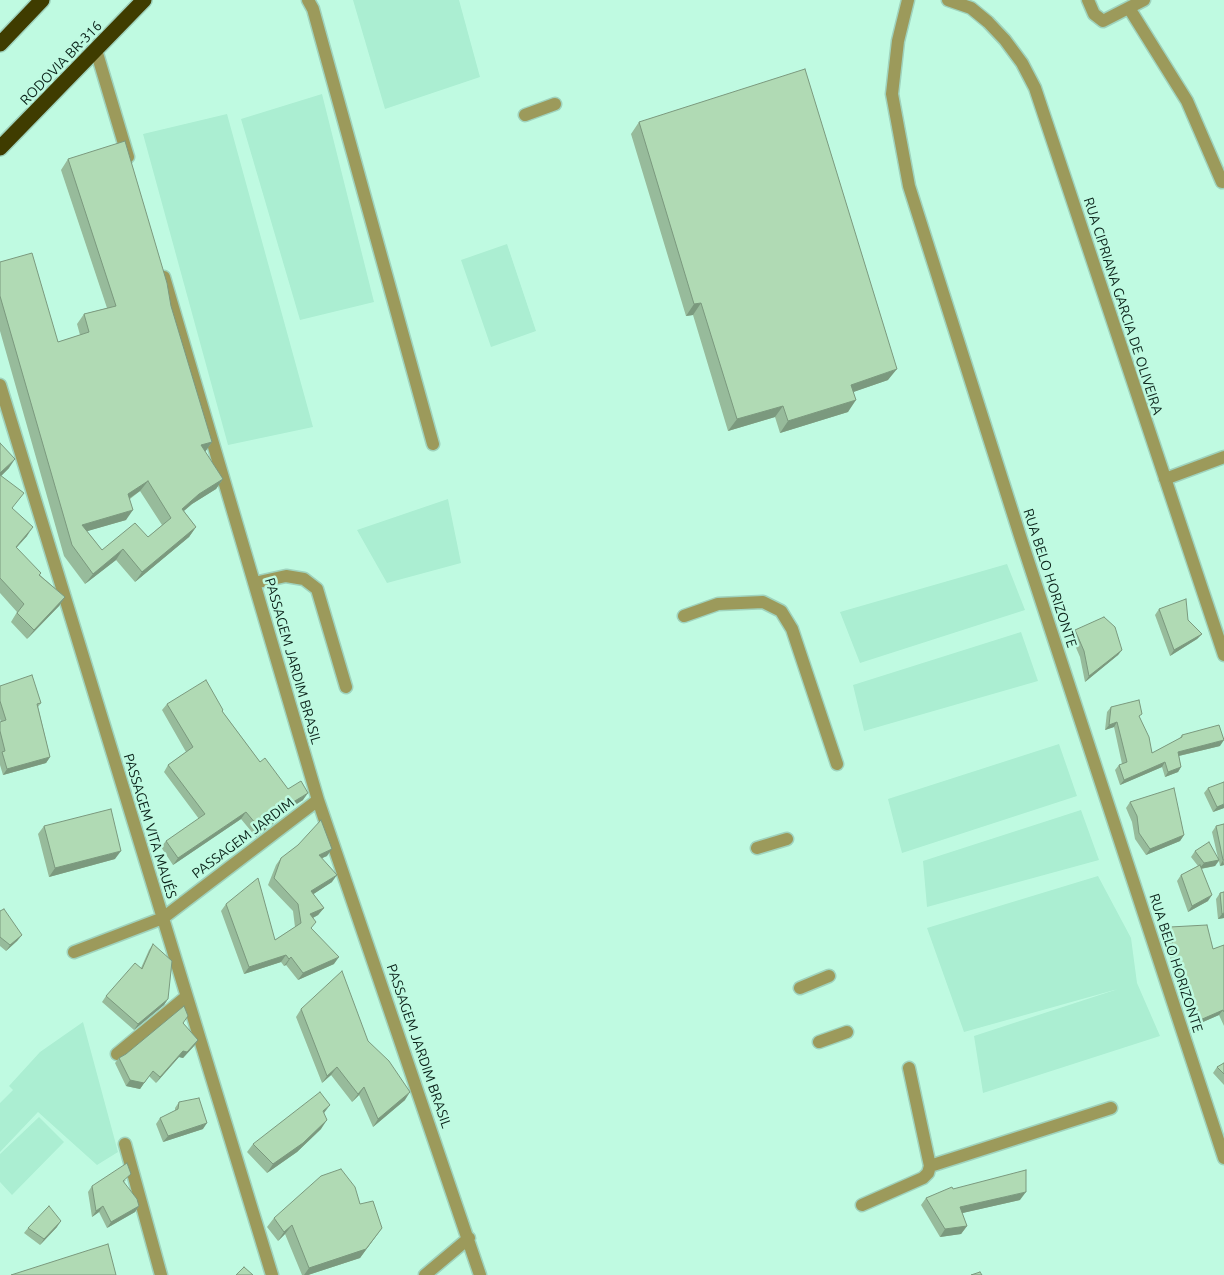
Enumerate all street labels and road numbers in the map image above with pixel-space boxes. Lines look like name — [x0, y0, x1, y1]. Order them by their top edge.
street label: RODOVIA BR-316 — [17, 18, 105, 108]
street label: RUA CIPRIANA GARCIA DE OLIVEIRA — [1080, 195, 1166, 417]
street label: RUA BELO HORIZONTE — [1020, 506, 1080, 650]
street label: PASSAGEM JARDIM BRASIL — [261, 576, 325, 746]
street label: PASSAGEM VITA MAUÉS — [120, 751, 180, 901]
street label: PASSAGEM JARDIM — [189, 794, 297, 882]
street label: RUA BELO HORIZONTE — [1146, 891, 1206, 1035]
street label: PASSAGEM JARDIM BRASIL — [383, 962, 455, 1130]

